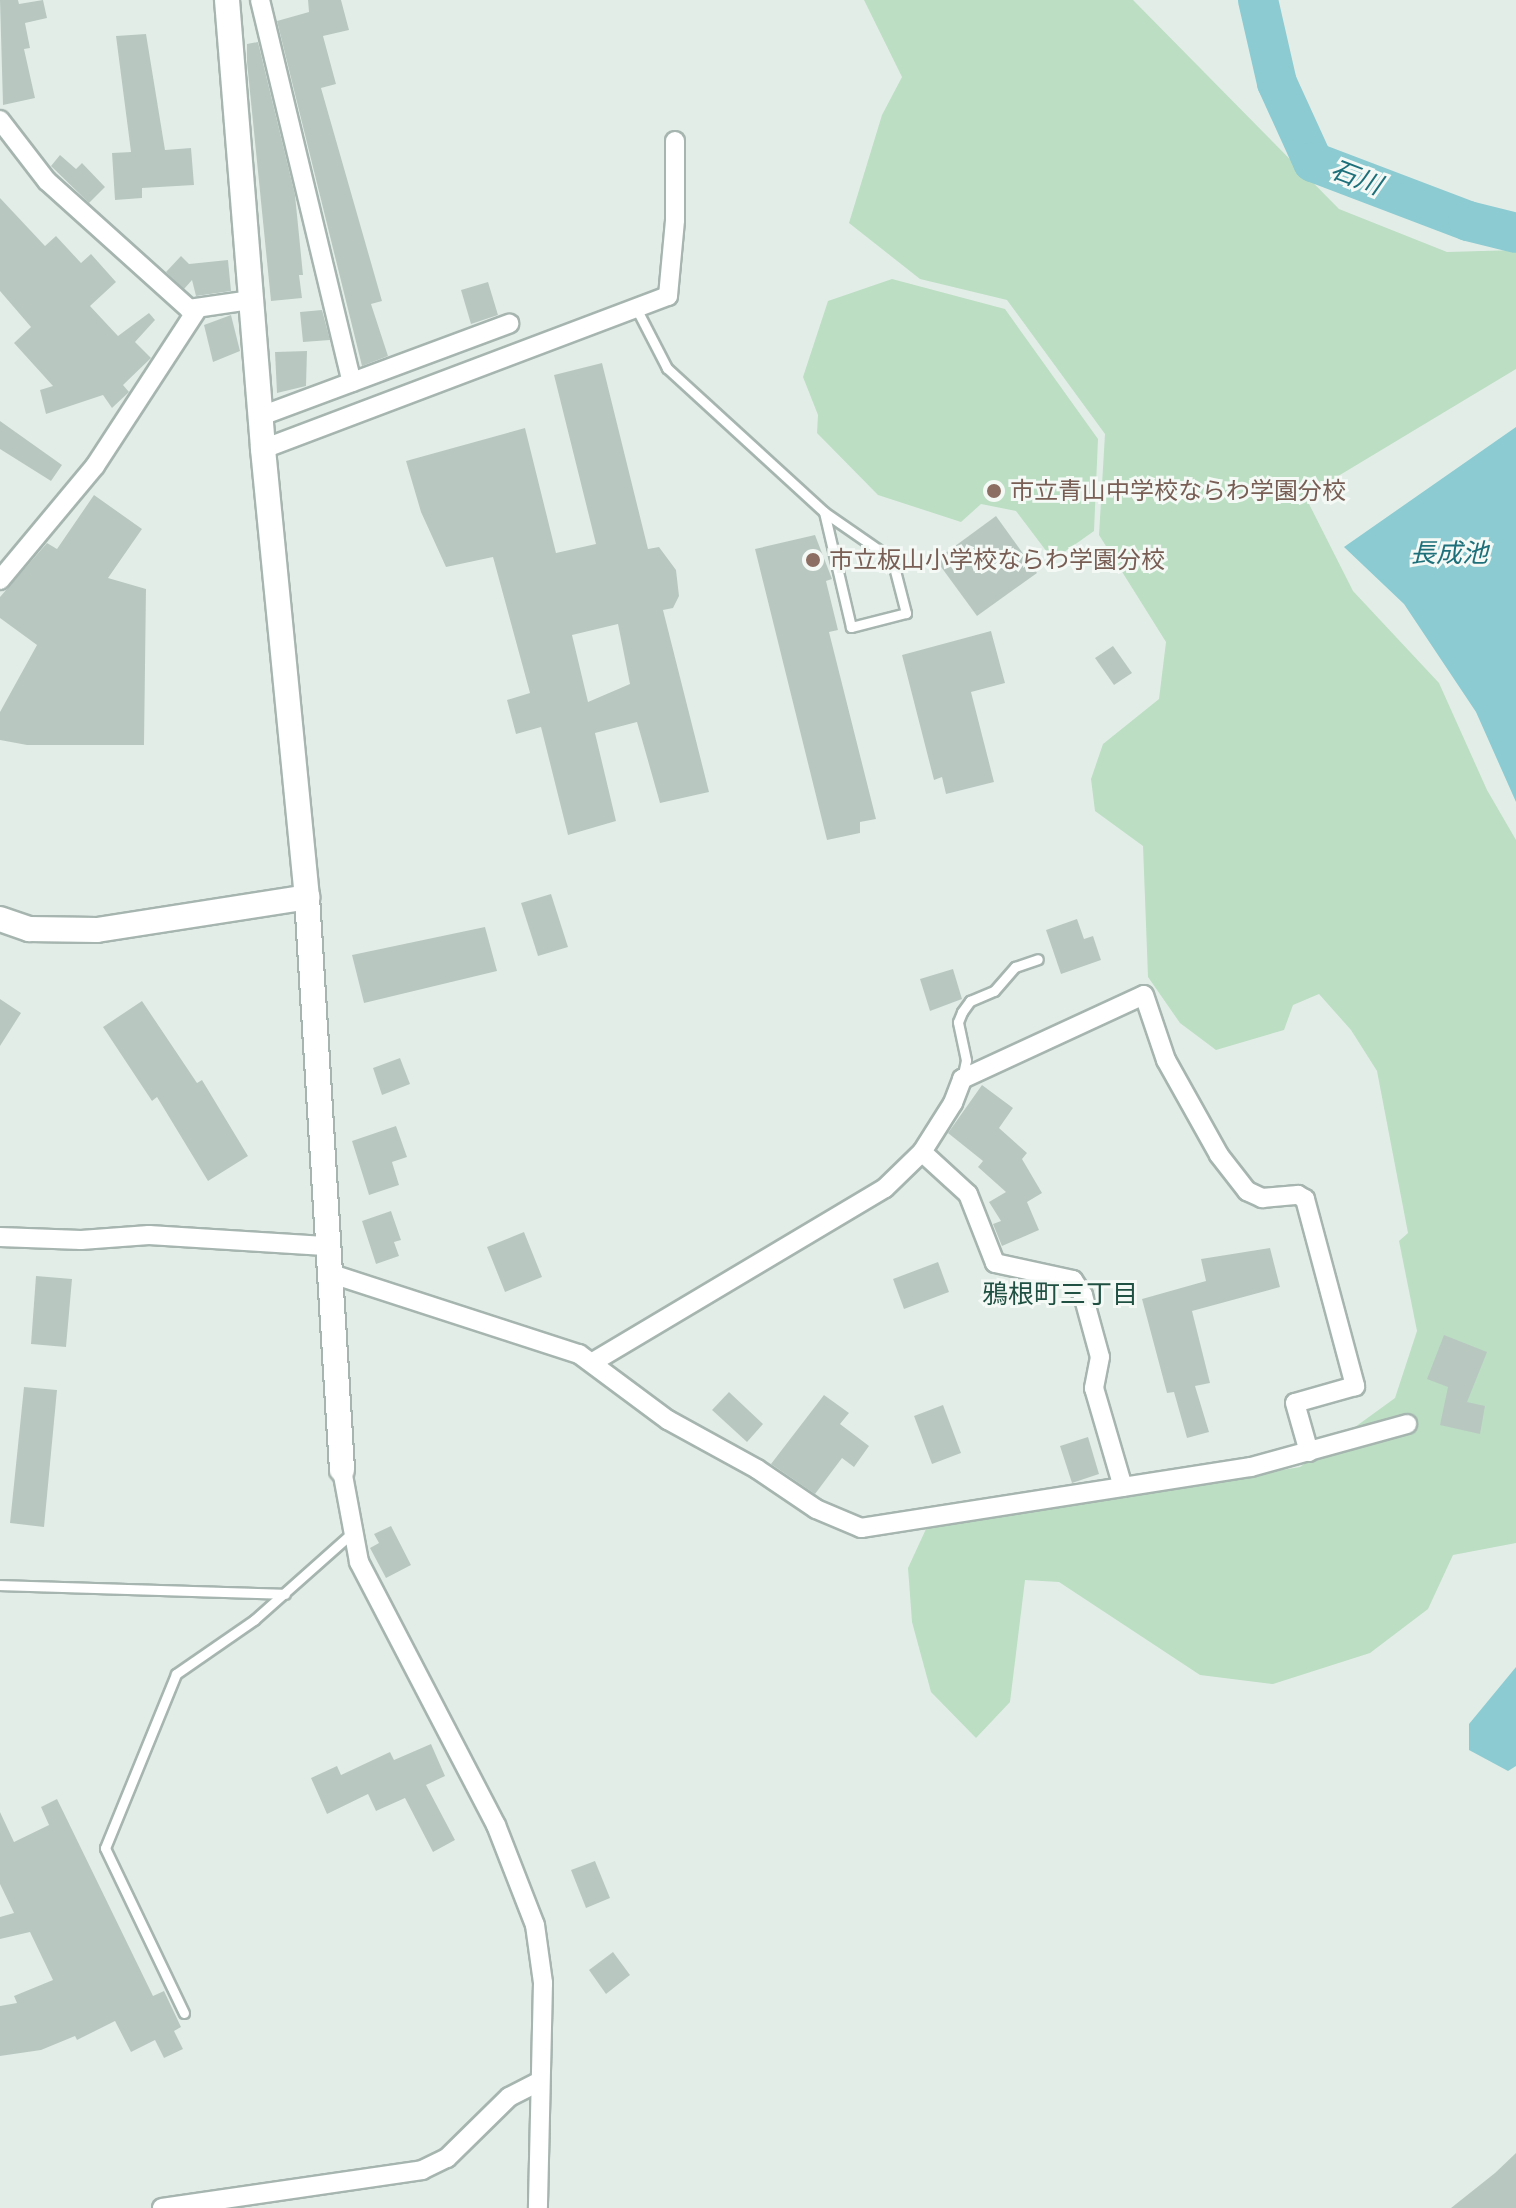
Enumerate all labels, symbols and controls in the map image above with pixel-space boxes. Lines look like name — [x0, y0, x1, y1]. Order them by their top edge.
water label: 石川 — [1326, 154, 1386, 202]
place label: 市立青山中学校ならわ学園分校 — [1010, 477, 1346, 505]
marker: 市立青山中学校ならわ学園分校 — [985, 482, 1003, 500]
water label: 長成池 — [1410, 538, 1488, 570]
place label: 市立板山小学校ならわ学園分校 — [829, 546, 1165, 574]
marker: 市立板山小学校ならわ学園分校 — [804, 551, 822, 569]
district label: 鴉根町三丁目 — [982, 1279, 1138, 1311]

